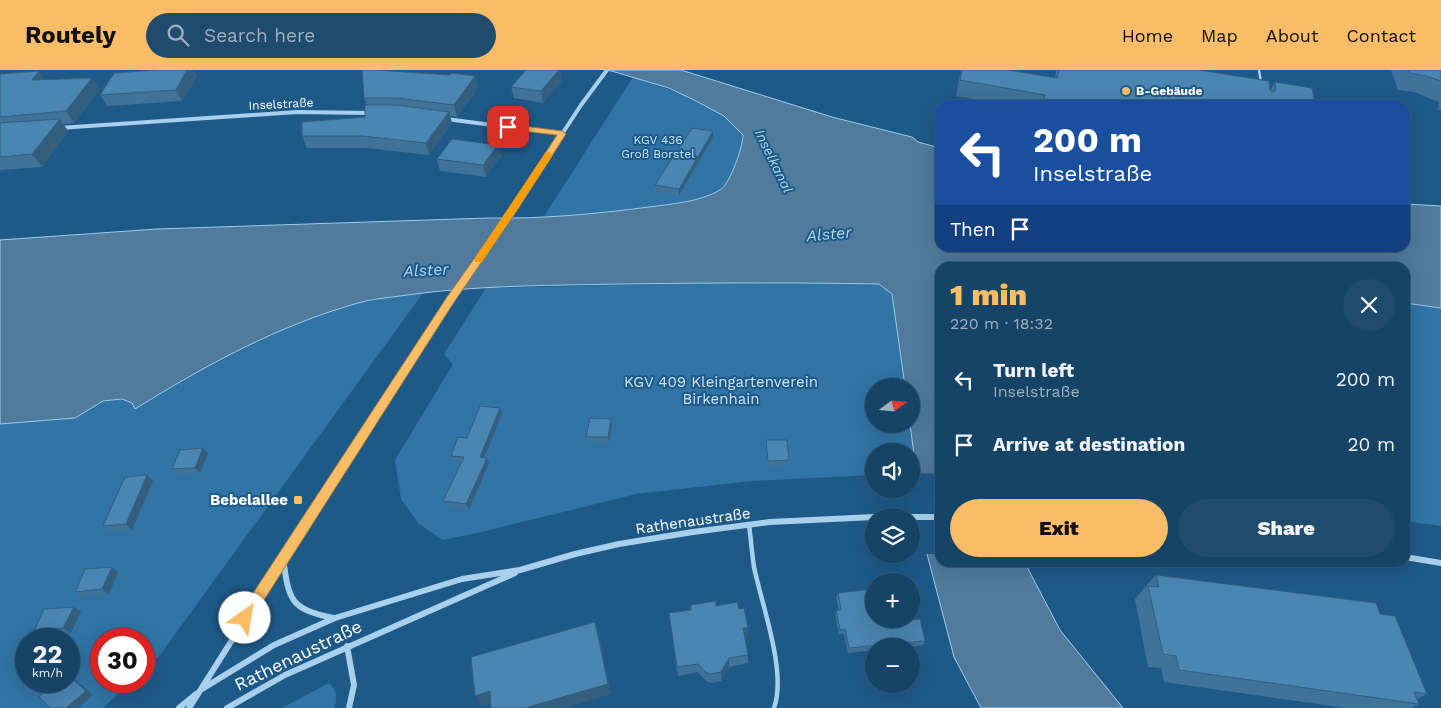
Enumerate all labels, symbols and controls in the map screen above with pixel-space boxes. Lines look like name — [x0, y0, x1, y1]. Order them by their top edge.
search box — [146, 13, 496, 58]
text: Routely — [25, 21, 116, 49]
icon: search — [164, 21, 192, 49]
text: Search here — [204, 24, 315, 47]
text: Home — [1122, 25, 1173, 46]
text: Map — [1201, 25, 1238, 46]
text: About — [1266, 25, 1318, 46]
text: Contact — [1346, 25, 1416, 46]
place label: B-Gebäude — [1136, 84, 1203, 98]
marker: B-Gebäude — [1120, 85, 1132, 97]
street label: Inselstraße — [248, 95, 314, 113]
pin — [487, 106, 529, 148]
icon: arrive — [494, 113, 522, 141]
text: 200 m — [1033, 119, 1142, 161]
icon: left — [950, 120, 1015, 185]
water label: Inselkanal — [752, 127, 796, 195]
park label: KGV 436 Groß Borstel — [621, 133, 695, 161]
text: Inselstraße — [1033, 161, 1152, 186]
icon: arrive — [1006, 215, 1034, 243]
text: Then — [950, 218, 996, 241]
water label: Alster — [805, 223, 853, 246]
water label: Alster — [402, 259, 450, 281]
text: 1 min — [950, 277, 1027, 312]
button: close — [1343, 279, 1395, 331]
text: 220 m · 18:32 — [950, 314, 1053, 333]
text: Turn left — [993, 359, 1074, 382]
icon: left — [950, 366, 978, 394]
text: 200 m — [1336, 368, 1395, 391]
park label: KGV 409 Kleingartenverein Birkenhain — [624, 373, 818, 408]
north arrow — [865, 378, 920, 432]
map controls — [865, 378, 920, 693]
text: Inselstraße — [993, 382, 1080, 401]
icon: arrive — [950, 431, 978, 459]
text: Arrive at destination — [993, 433, 1185, 456]
text: 20 m — [1348, 433, 1395, 456]
button: sound — [865, 443, 920, 498]
place label: Bebelallee — [210, 491, 288, 509]
marker: Bebelallee — [292, 494, 304, 506]
button: Exit — [950, 499, 1168, 557]
button: Share — [1178, 499, 1395, 557]
street label: Rathenaustraße — [634, 504, 752, 538]
button: layers — [865, 508, 920, 563]
button: + — [865, 573, 920, 628]
position arrow — [218, 591, 270, 643]
street label: Rathenaustraße — [231, 615, 365, 695]
speed limit sign: 30 — [90, 628, 155, 693]
button: − — [865, 638, 920, 693]
text: 22 — [33, 640, 62, 669]
text: km/h — [32, 666, 63, 680]

